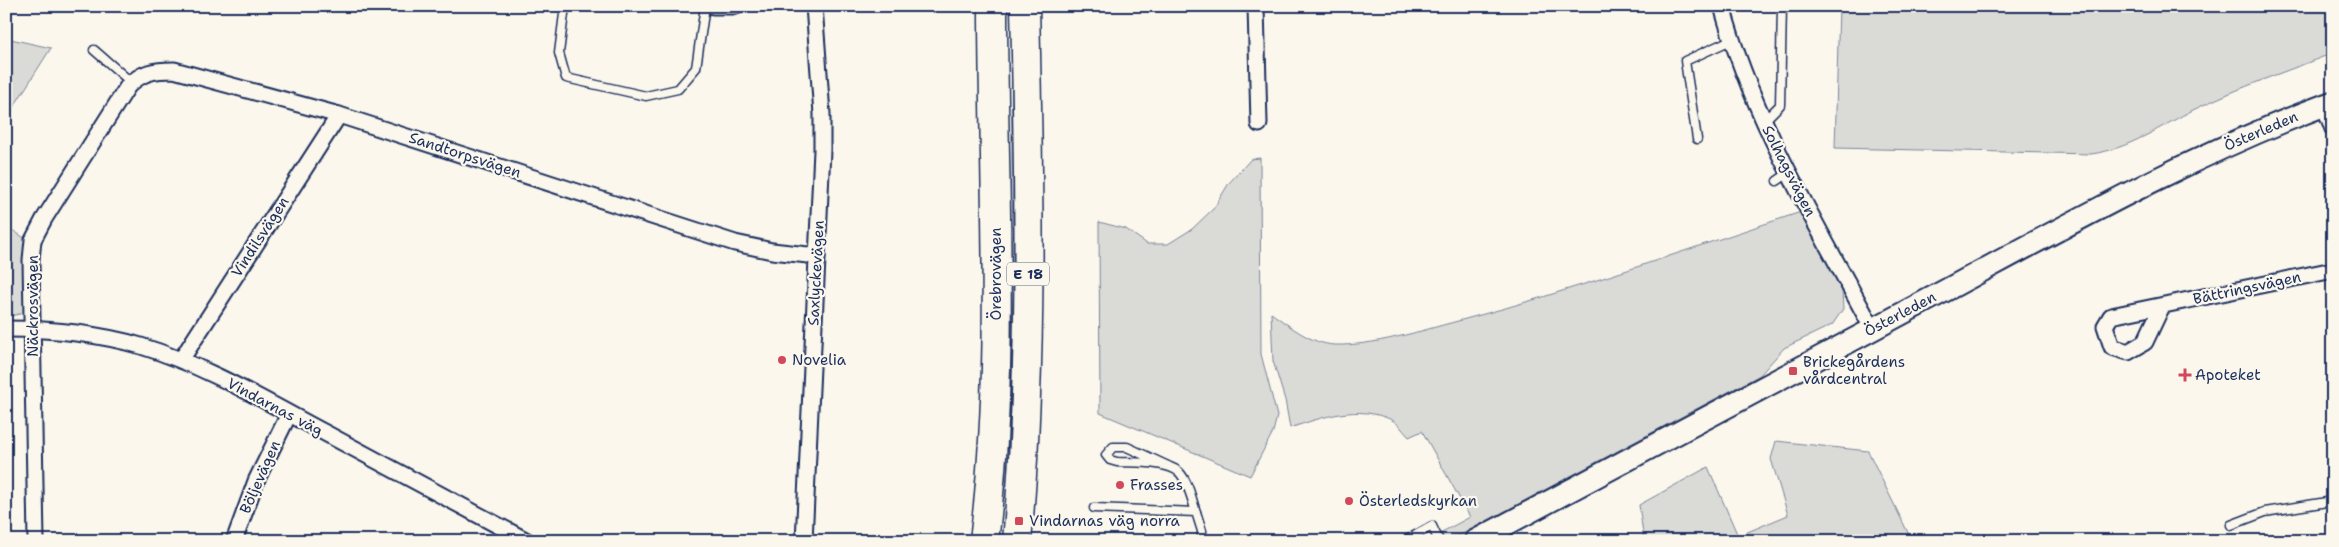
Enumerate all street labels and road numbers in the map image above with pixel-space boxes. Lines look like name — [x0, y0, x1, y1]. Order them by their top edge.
street label: Österleden — [2221, 106, 2301, 156]
street label: Solhagsvägen — [1757, 122, 1821, 220]
street label: Sandtorpsvägen — [406, 127, 524, 183]
street label: Vindilsvägen — [227, 193, 293, 281]
street label: Saxlyckevägen — [803, 220, 829, 326]
street label: Örebrovägen — [986, 228, 1006, 320]
street label: Näckrosvägen — [23, 255, 43, 357]
road number: E 18 — [1007, 262, 1049, 286]
street label: Bättringsvägen — [2191, 267, 2303, 309]
street label: Österleden — [1861, 287, 1939, 341]
street label: Vindarnas väg — [224, 373, 326, 441]
street label: Böljevägen — [235, 437, 285, 517]

